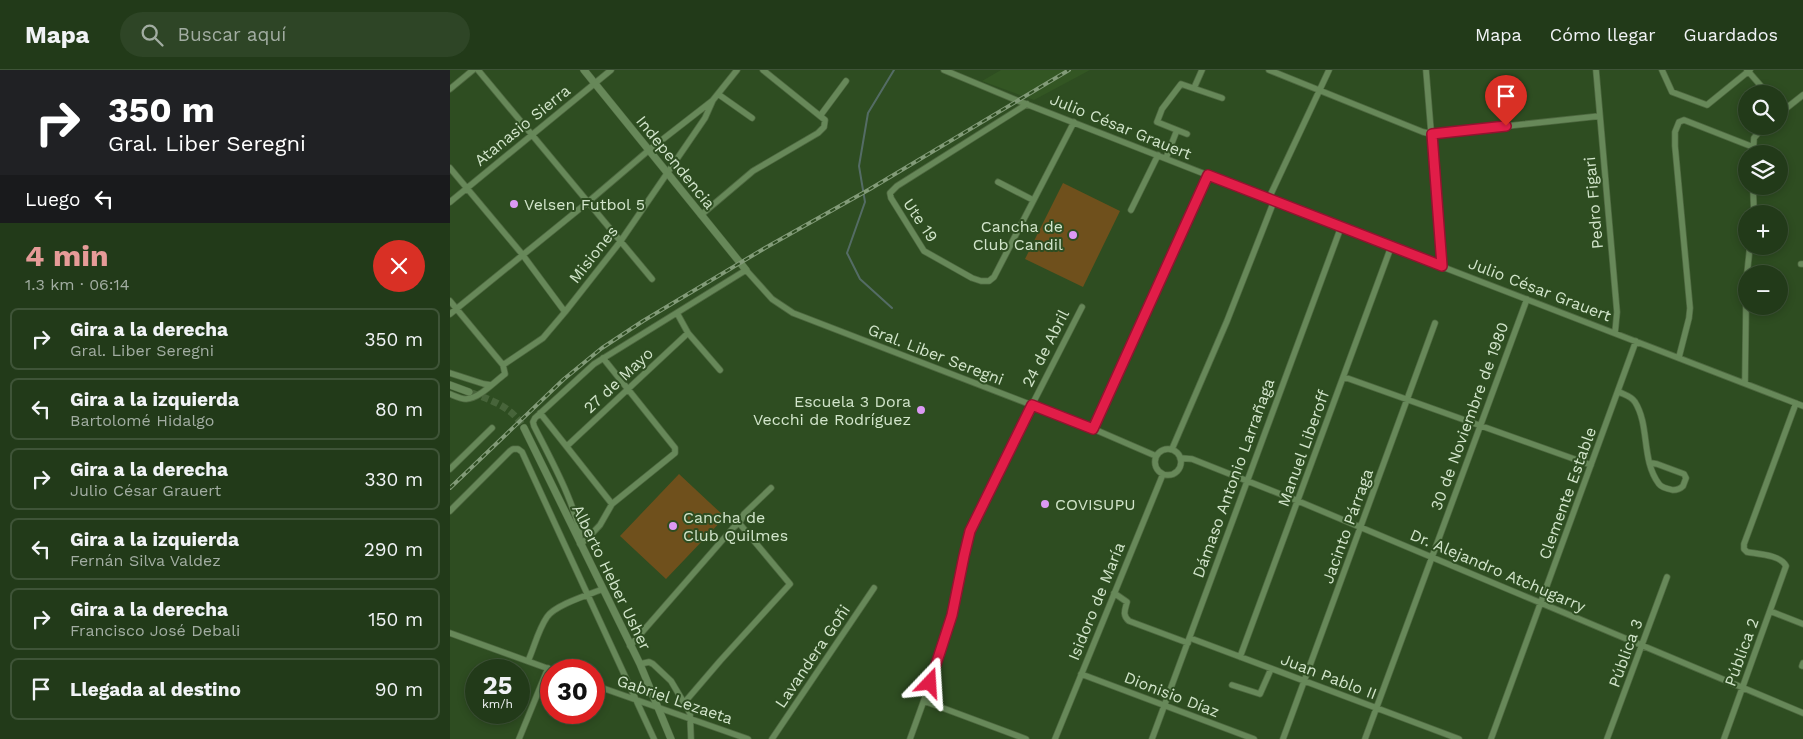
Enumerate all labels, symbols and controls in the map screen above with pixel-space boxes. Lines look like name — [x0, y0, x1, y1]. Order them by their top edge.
search box — [120, 12, 470, 57]
text: Mapa — [25, 21, 90, 49]
icon: search — [138, 21, 166, 49]
text: Buscar aquí — [178, 23, 286, 46]
text: Mapa — [1475, 24, 1522, 45]
text: Cómo llegar — [1550, 24, 1656, 45]
text: Guardados — [1684, 24, 1778, 45]
pin — [1485, 75, 1527, 126]
street label: Atanasio Sierra — [470, 81, 574, 170]
icon: arrive — [1492, 82, 1520, 110]
map controls — [1738, 85, 1788, 315]
button: search — [1738, 85, 1788, 135]
text: 350 m — [108, 89, 215, 131]
street label: Julio César Grauert — [1047, 89, 1195, 164]
icon: right — [25, 90, 90, 155]
street label: Independencia — [632, 112, 719, 213]
text: Gral. Liber Seregni — [108, 131, 306, 156]
button: layers — [1738, 145, 1788, 195]
street label: Pedro Figari — [1580, 156, 1607, 250]
icon: left — [90, 185, 118, 213]
text: Luego — [25, 188, 80, 211]
place label: Velsen Futbol 5 — [524, 195, 645, 214]
street label: Ute 19 — [899, 195, 942, 246]
marker: Velsen Futbol 5 — [508, 198, 520, 210]
button: + — [1738, 205, 1788, 255]
place label: Cancha de Club Candil — [973, 217, 1063, 254]
street label: Misiones — [565, 222, 622, 287]
marker: Cancha de Club Candil — [1067, 229, 1079, 241]
text: 4 min — [25, 238, 109, 273]
button: close — [373, 240, 425, 292]
street label: Julio César Grauert — [1466, 254, 1614, 326]
button: − — [1738, 265, 1788, 315]
text: 1.3 km · 06:14 — [25, 275, 130, 294]
street label: 24 de Abril — [1018, 306, 1073, 390]
text: Gira a la derecha — [70, 318, 228, 341]
street label: 30 de Noviembre de 1980 — [1427, 319, 1512, 513]
street label: Gral. Liber Seregni — [865, 320, 1006, 389]
icon: right — [27, 325, 55, 353]
text: 350 m — [364, 328, 423, 351]
text: Gral. Liber Seregni — [70, 341, 214, 360]
street label: 27 de Mayo — [580, 344, 657, 417]
street label: Dámaso Antonio Larrañaga — [1189, 376, 1278, 580]
street label: Manuel Liberoff — [1274, 387, 1334, 509]
text: Gira a la izquierda — [70, 388, 239, 411]
place label: Escuela 3 Dora Vecchi de Rodríguez — [753, 392, 911, 429]
icon: left — [27, 395, 55, 423]
text: 80 m — [375, 398, 423, 421]
marker: Escuela 3 Dora Vecchi de Rodríguez — [915, 404, 927, 416]
text: Bartolomé Hidalgo — [70, 411, 214, 430]
street label: Clemente Estable — [1535, 424, 1600, 562]
text: Gira a la derecha — [70, 458, 228, 481]
icon: right — [27, 465, 55, 493]
street label: Jacinto Párraga — [1318, 466, 1377, 586]
text: 330 m — [364, 468, 423, 491]
text: Julio César Grauert — [70, 481, 221, 500]
place label: COVISUPU — [1055, 495, 1135, 514]
marker: COVISUPU — [1039, 498, 1051, 510]
street label: Alberto Heber Usher — [568, 501, 655, 653]
place label: Cancha de Club Quilmes — [683, 508, 788, 545]
marker: Cancha de Club Quilmes — [667, 520, 679, 532]
street label: Dr. Alejandro Atchugarry — [1407, 525, 1589, 616]
text: Gira a la izquierda — [70, 528, 239, 551]
icon: left — [27, 535, 55, 563]
text: 290 m — [364, 538, 423, 561]
street label: Isidoro de María — [1064, 539, 1129, 663]
text: Fernán Silva Valdez — [70, 551, 221, 570]
text: Gira a la derecha — [70, 598, 228, 621]
street label: Lavandera Goñi — [771, 601, 854, 712]
icon: right — [27, 605, 55, 633]
text: 150 m — [368, 608, 423, 631]
street label: Pública 2 — [1720, 615, 1763, 689]
street label: Pública 3 — [1604, 616, 1647, 690]
text: Francisco José Debali — [70, 621, 240, 640]
street label: Juan Pablo II — [1278, 649, 1380, 704]
position arrow — [903, 656, 955, 708]
speed limit sign: 30 — [540, 659, 605, 724]
street label: Dionisio Díaz — [1121, 668, 1222, 721]
text: 25 — [483, 671, 512, 700]
street label: Gabriel Lezaeta — [614, 671, 735, 728]
icon: arrive — [27, 675, 55, 703]
text: Llegada al destino — [70, 678, 241, 701]
text: 90 m — [375, 678, 423, 701]
text: km/h — [482, 697, 513, 711]

